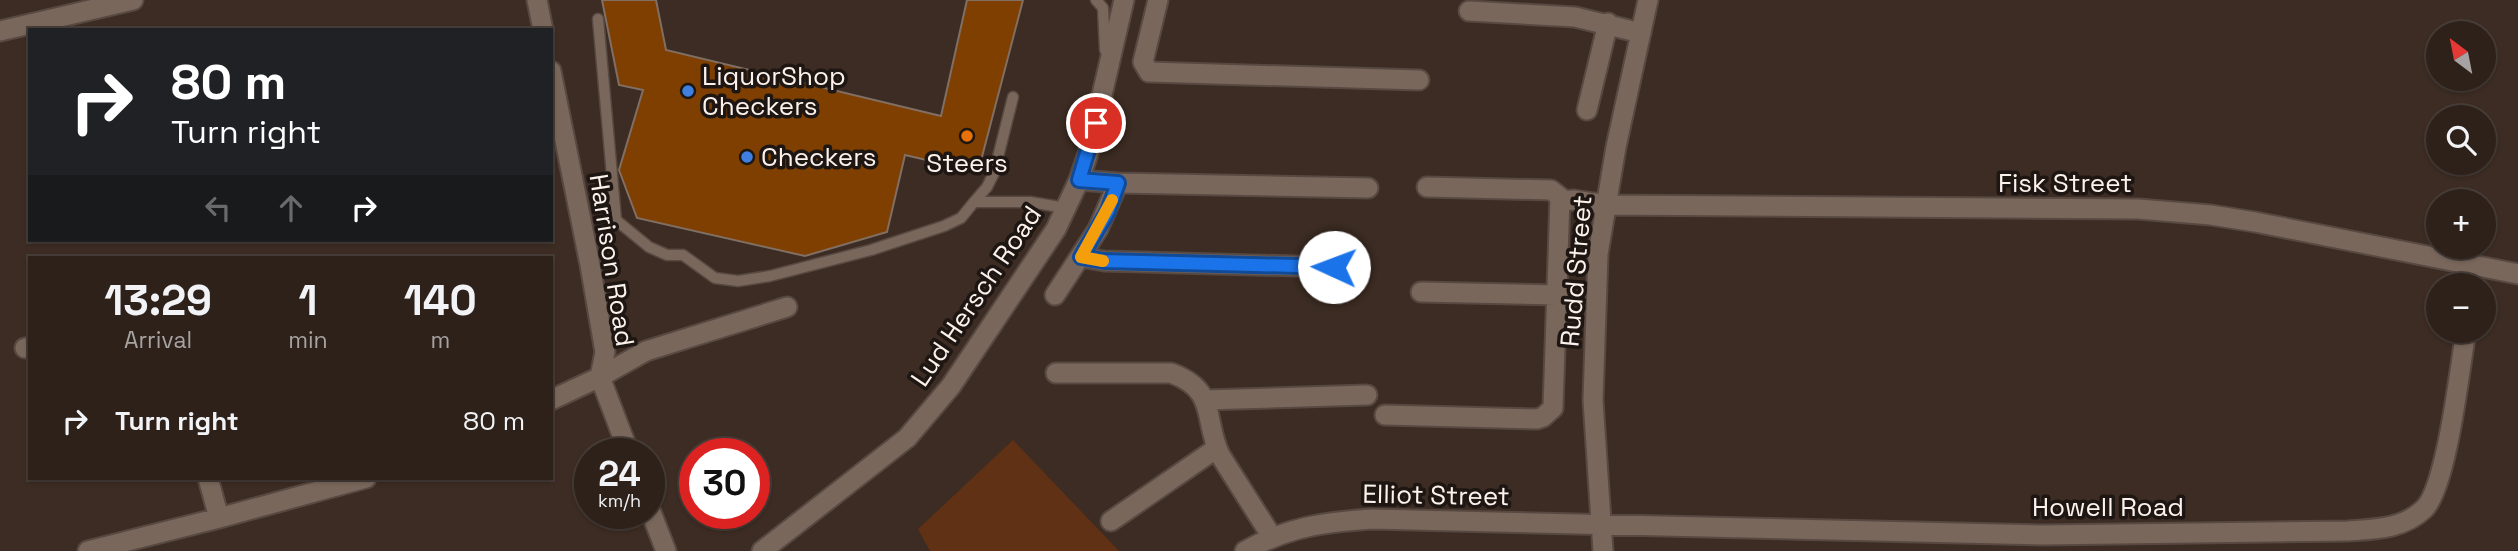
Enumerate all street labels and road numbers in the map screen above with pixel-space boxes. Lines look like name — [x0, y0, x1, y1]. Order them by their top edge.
street label: Fisk Street — [1998, 166, 2132, 200]
street label: Harrison Road — [582, 171, 642, 349]
street label: Rudd Street — [1552, 194, 1600, 348]
street label: Lud Hersch Road — [903, 199, 1049, 393]
street label: Elliot Street — [1362, 477, 1510, 513]
street label: Howell Road — [2032, 490, 2184, 524]

